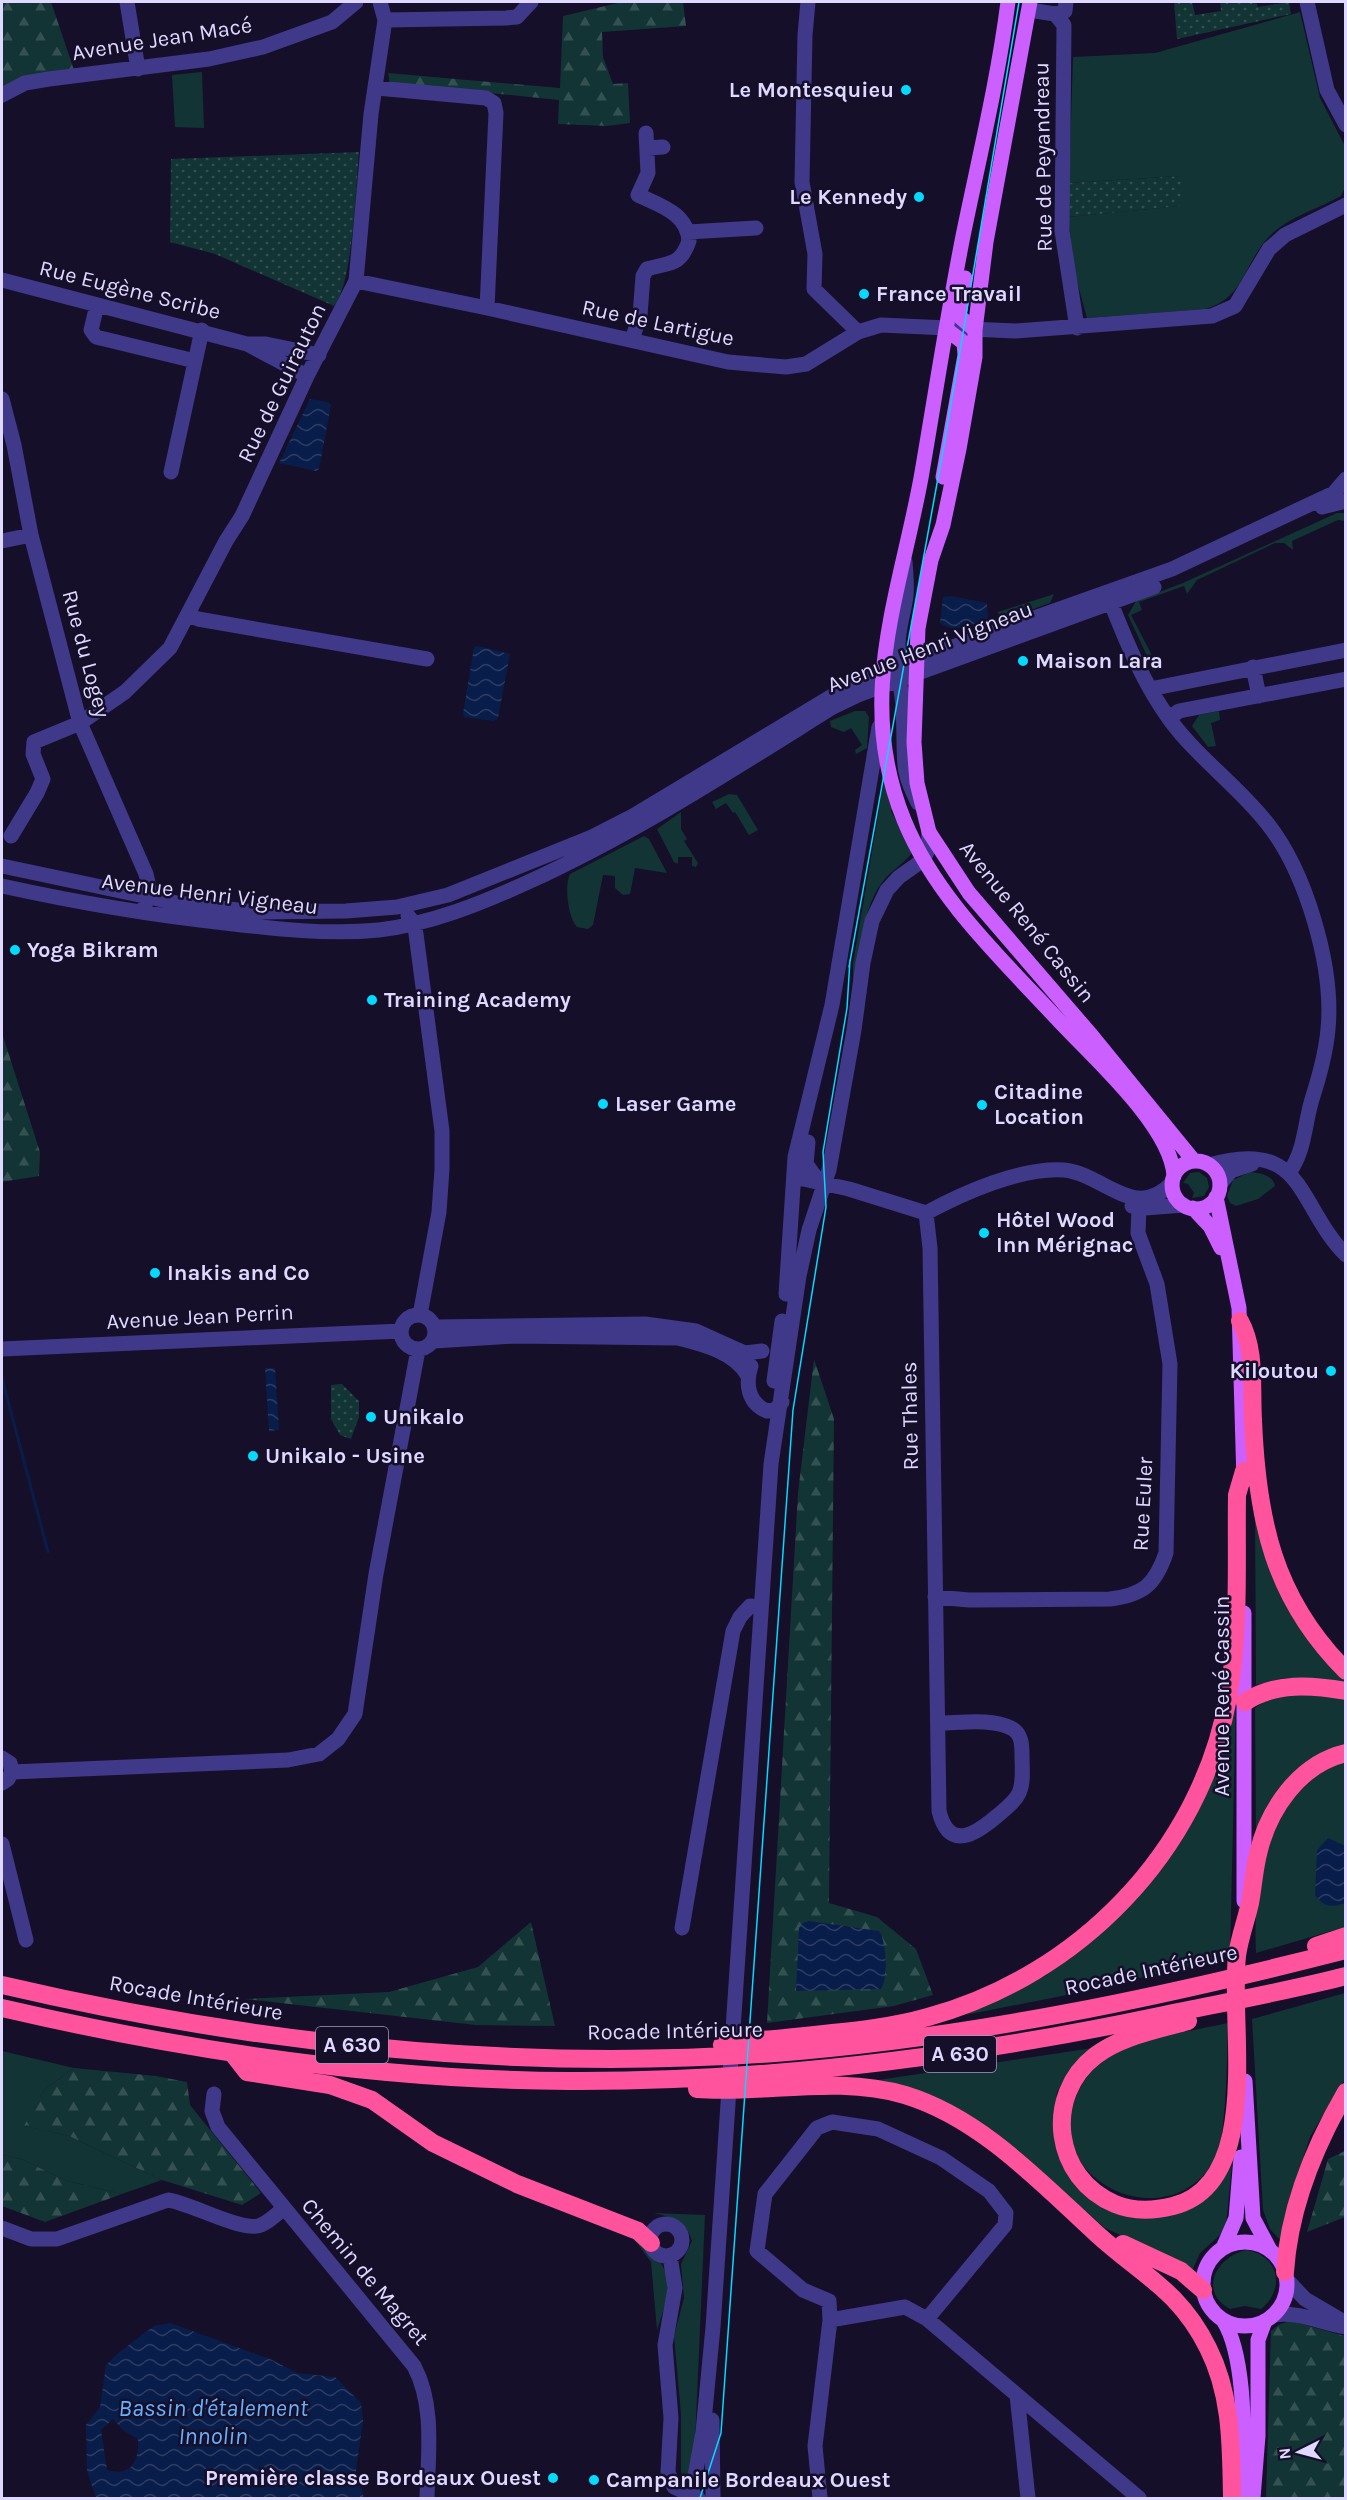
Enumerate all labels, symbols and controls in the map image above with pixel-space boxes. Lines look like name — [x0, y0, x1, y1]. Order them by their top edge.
street label: Avenue Jean Macé — [70, 12, 254, 66]
street label: Rue de Peyandreau — [1028, 62, 1058, 252]
place label: Le Montesquieu — [729, 77, 894, 103]
marker: Le Montesquieu — [899, 83, 913, 97]
place label: Le Kennedy — [789, 184, 907, 210]
marker: Le Kennedy — [912, 190, 926, 204]
street label: Rue Eugène Scribe — [37, 255, 223, 325]
place label: France Travail — [876, 281, 1022, 307]
marker: France Travail — [857, 287, 871, 301]
street label: Rue de Lartigue — [579, 294, 737, 352]
street label: Rue de Guirauton — [232, 299, 332, 467]
street label: Rue du Logey — [56, 587, 116, 721]
street label: Avenue Henri Vigneau — [824, 596, 1036, 698]
place label: Maison Lara — [1035, 648, 1163, 674]
marker: Maison Lara — [1016, 654, 1030, 668]
street label: Avenue René Cassin — [954, 836, 1100, 1008]
street label: Avenue Henri Vigneau — [100, 868, 320, 920]
place label: Yoga Bikram — [27, 937, 159, 963]
marker: Yoga Bikram — [8, 943, 22, 957]
place label: Training Academy — [384, 987, 571, 1013]
marker: Training Academy — [365, 993, 379, 1007]
place label: Citadine Location — [994, 1079, 1084, 1130]
place label: Laser Game — [615, 1091, 737, 1117]
marker: Laser Game — [596, 1097, 610, 1111]
marker: Citadine Location — [975, 1098, 989, 1112]
place label: Hôtel Wood Inn Mérignac — [996, 1207, 1133, 1258]
marker: Hôtel Wood Inn Mérignac — [977, 1226, 991, 1240]
place label: Inakis and Co — [167, 1260, 310, 1286]
marker: Inakis and Co — [148, 1266, 162, 1280]
street label: Avenue Jean Perrin — [106, 1299, 294, 1335]
place label: Kiloutou — [1230, 1358, 1319, 1384]
street label: Rue Thales — [896, 1361, 924, 1471]
marker: Kiloutou — [1324, 1364, 1338, 1378]
place label: Unikalo — [383, 1404, 464, 1430]
marker: Unikalo — [364, 1410, 378, 1424]
place label: Unikalo - Usine — [265, 1443, 425, 1469]
marker: Unikalo - Usine — [246, 1449, 260, 1463]
street label: Rue Euler — [1128, 1456, 1158, 1552]
street label: Avenue René Cassin — [1209, 1596, 1235, 1796]
street label: Rocade Intérieure — [1062, 1939, 1240, 2001]
street label: Rocade Intérieure — [107, 1970, 285, 2026]
street label: Rocade Intérieure — [587, 2016, 763, 2046]
road number: A 630 — [316, 2027, 388, 2063]
road number: A 630 — [924, 2036, 996, 2072]
street label: Chemin de Magret — [296, 2193, 434, 2351]
water label: Bassin d'étalement Innolin — [118, 2394, 309, 2450]
north arrow — [1269, 2422, 1329, 2482]
text: N — [1275, 2447, 1295, 2460]
place label: Première classe Bordeaux Ouest — [205, 2465, 541, 2491]
place label: Campanile Bordeaux Ouest — [606, 2467, 891, 2493]
marker: Première classe Bordeaux Ouest — [546, 2471, 560, 2485]
marker: Campanile Bordeaux Ouest — [587, 2473, 601, 2487]

